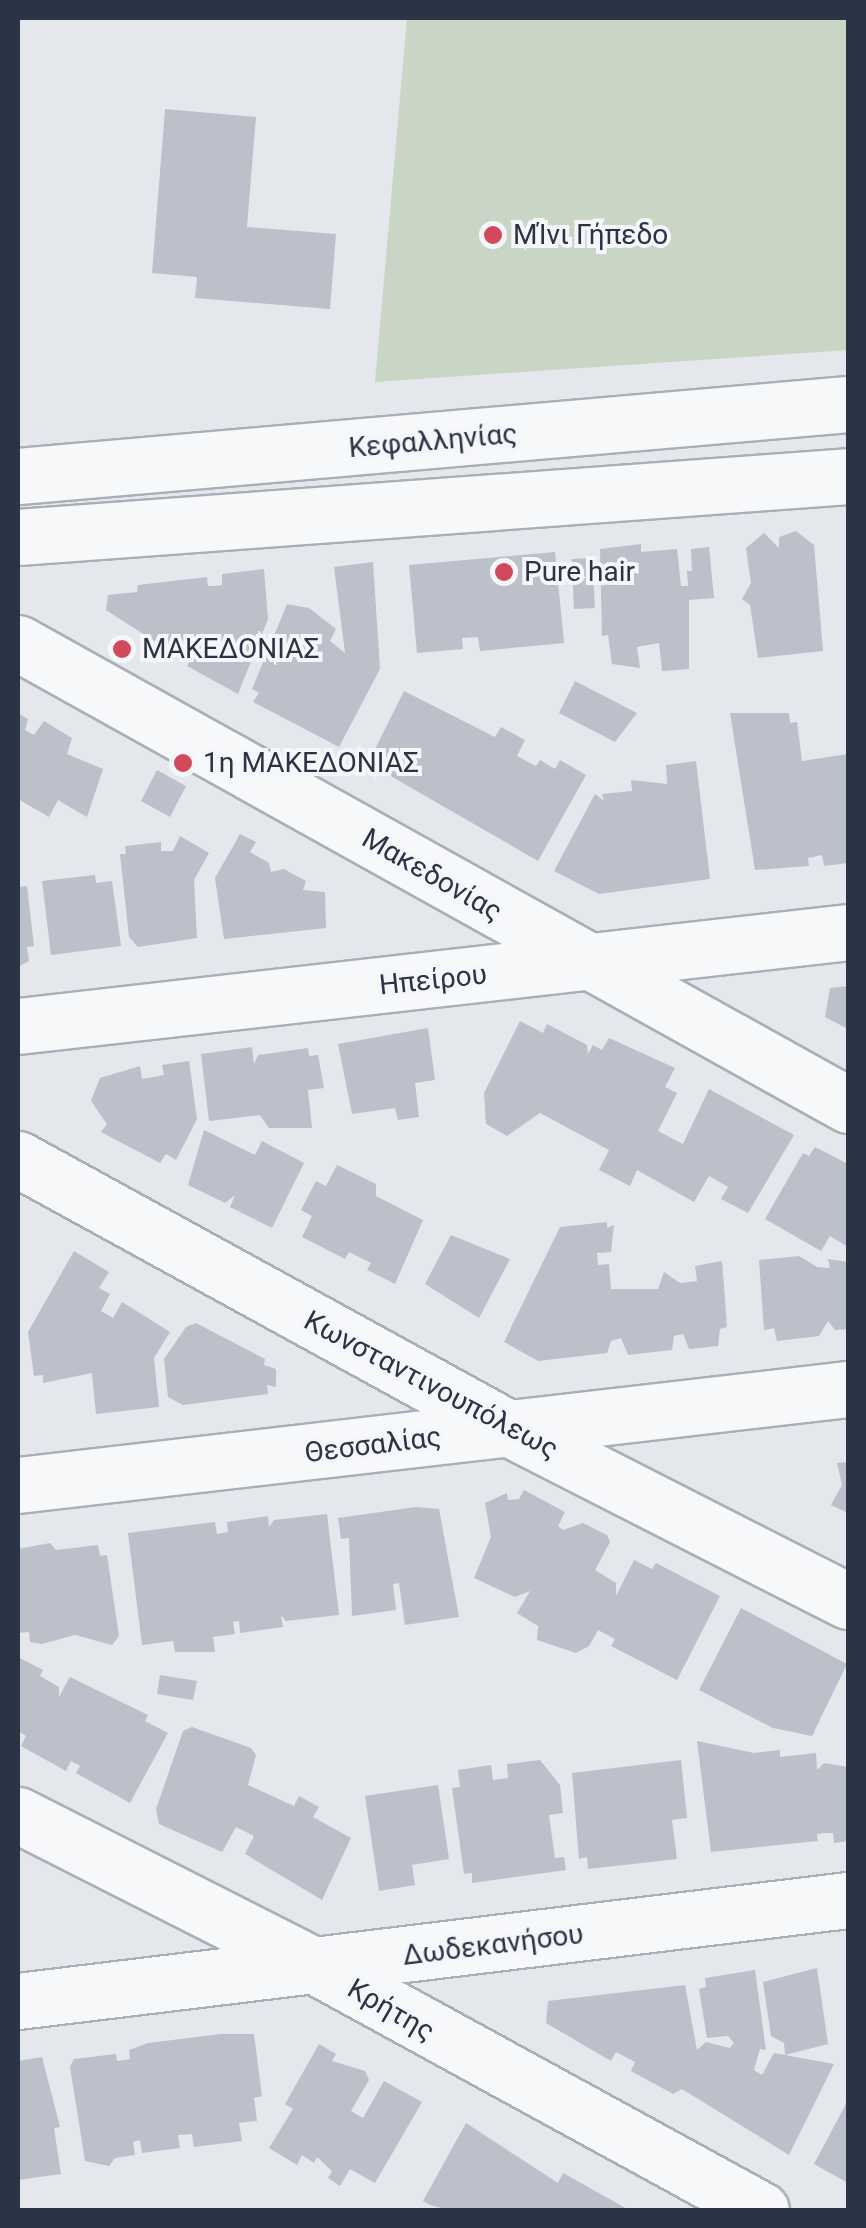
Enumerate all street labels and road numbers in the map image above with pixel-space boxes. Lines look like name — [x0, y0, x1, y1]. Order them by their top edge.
street label: Κεφαλληνίας — [347, 417, 519, 465]
street label: Μακεδονίας — [356, 821, 508, 929]
street label: Ηπείρου — [378, 958, 488, 1002]
street label: Κωνσταντινουπόλεως — [298, 1304, 564, 1466]
street label: Θεσσαλίας — [303, 1420, 443, 1470]
street label: Δωδεκανήσου — [401, 1917, 585, 1973]
street label: Κρήτης — [342, 1972, 440, 2048]

